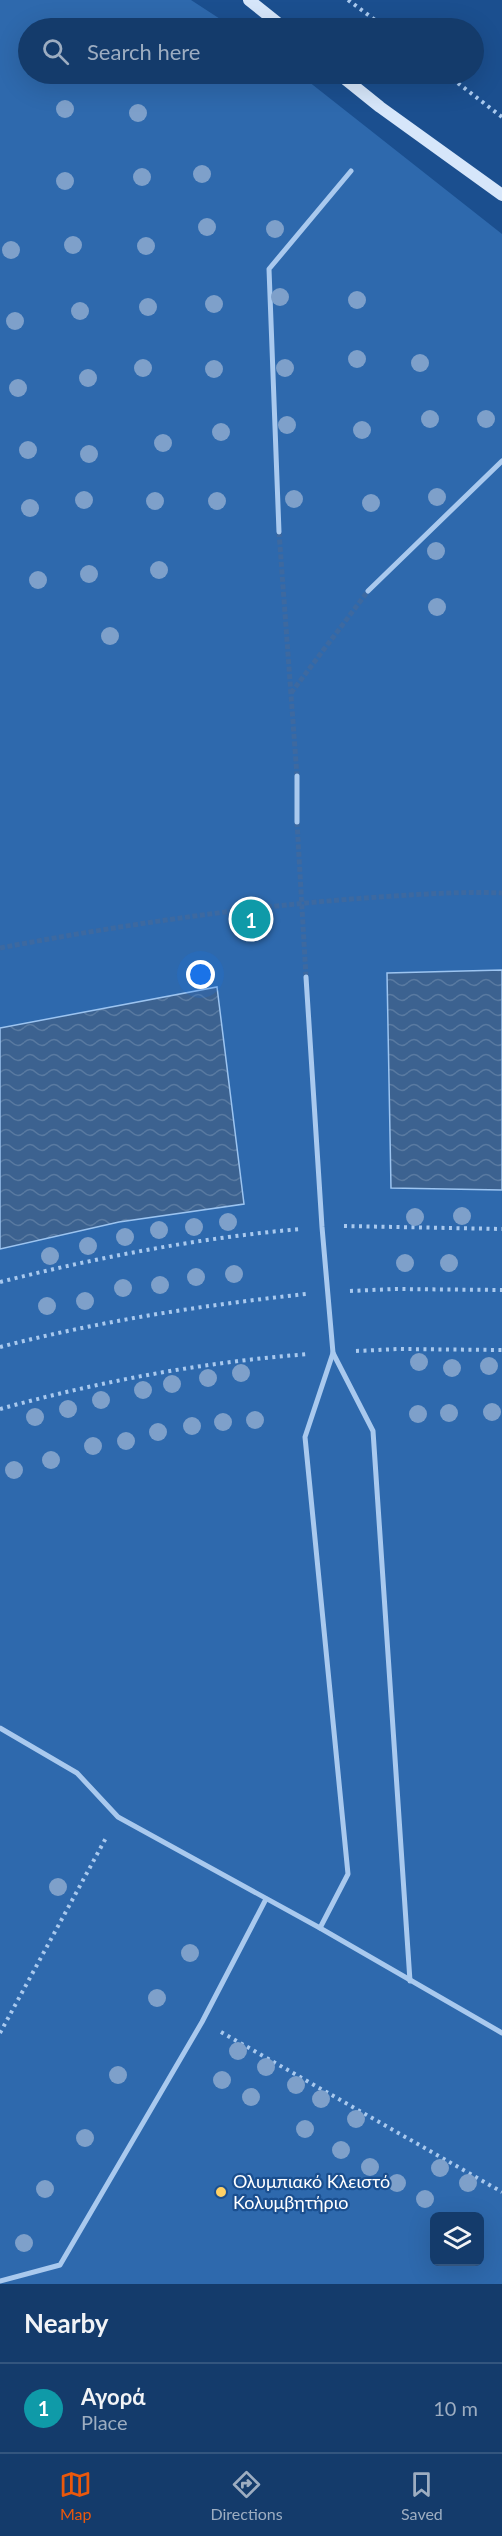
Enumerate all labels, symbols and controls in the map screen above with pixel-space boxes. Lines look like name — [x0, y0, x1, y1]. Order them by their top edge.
search box — [18, 18, 484, 84]
icon: search — [39, 35, 72, 68]
text: Search here — [87, 38, 200, 65]
pin: 1 — [232, 896, 270, 942]
your location — [186, 960, 215, 989]
place label: Ολυμπιακό Κλειστό Κολυμβητήριο — [233, 2170, 390, 2213]
marker: Ολυμπιακό Κλειστό Κολυμβητήριο — [214, 2185, 228, 2199]
map controls — [430, 2212, 484, 2266]
button: layers — [430, 2212, 484, 2266]
text: Nearby — [24, 2307, 109, 2339]
text: Αγορά — [81, 2383, 145, 2410]
text: 1 — [38, 2396, 49, 2420]
text: 10 m — [433, 2396, 478, 2420]
text: Place — [81, 2410, 128, 2434]
tab: Map — [59, 2468, 92, 2523]
tab: Directions — [210, 2468, 283, 2523]
tab: Saved — [401, 2468, 443, 2523]

